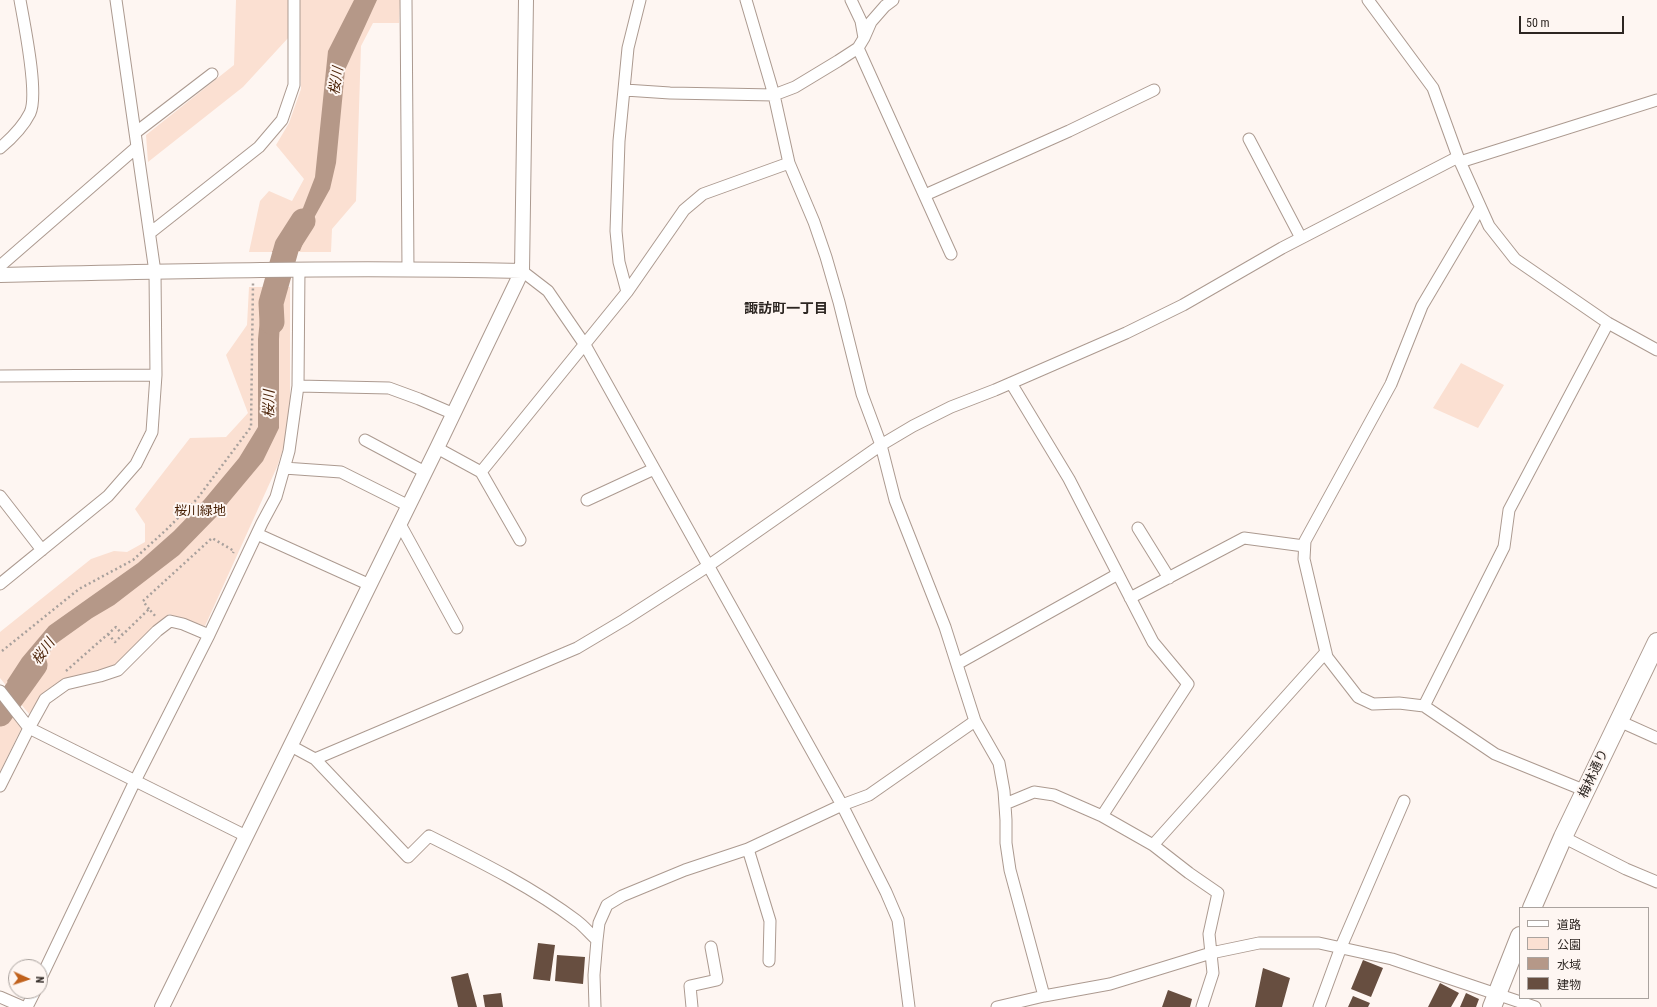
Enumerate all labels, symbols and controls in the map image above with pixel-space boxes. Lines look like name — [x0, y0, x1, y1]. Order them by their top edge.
scale bar — [1521, 8, 1626, 34]
text: 50 m — [1526, 16, 1550, 30]
water label: 桜川 — [327, 66, 347, 96]
district label: 諏訪町一丁目 — [744, 301, 828, 317]
water label: 桜川 — [261, 390, 279, 418]
park label: 桜川緑地 — [174, 504, 226, 520]
water label: 桜川 — [29, 636, 59, 668]
street label: 梅林通り — [1576, 747, 1612, 801]
legend — [1519, 907, 1649, 999]
text: 道路 — [1557, 918, 1581, 932]
text: 公園 — [1557, 938, 1581, 952]
text: 水域 — [1557, 958, 1581, 972]
north arrow — [8, 959, 48, 999]
text: N — [33, 976, 46, 983]
text: 建物 — [1557, 978, 1581, 992]

